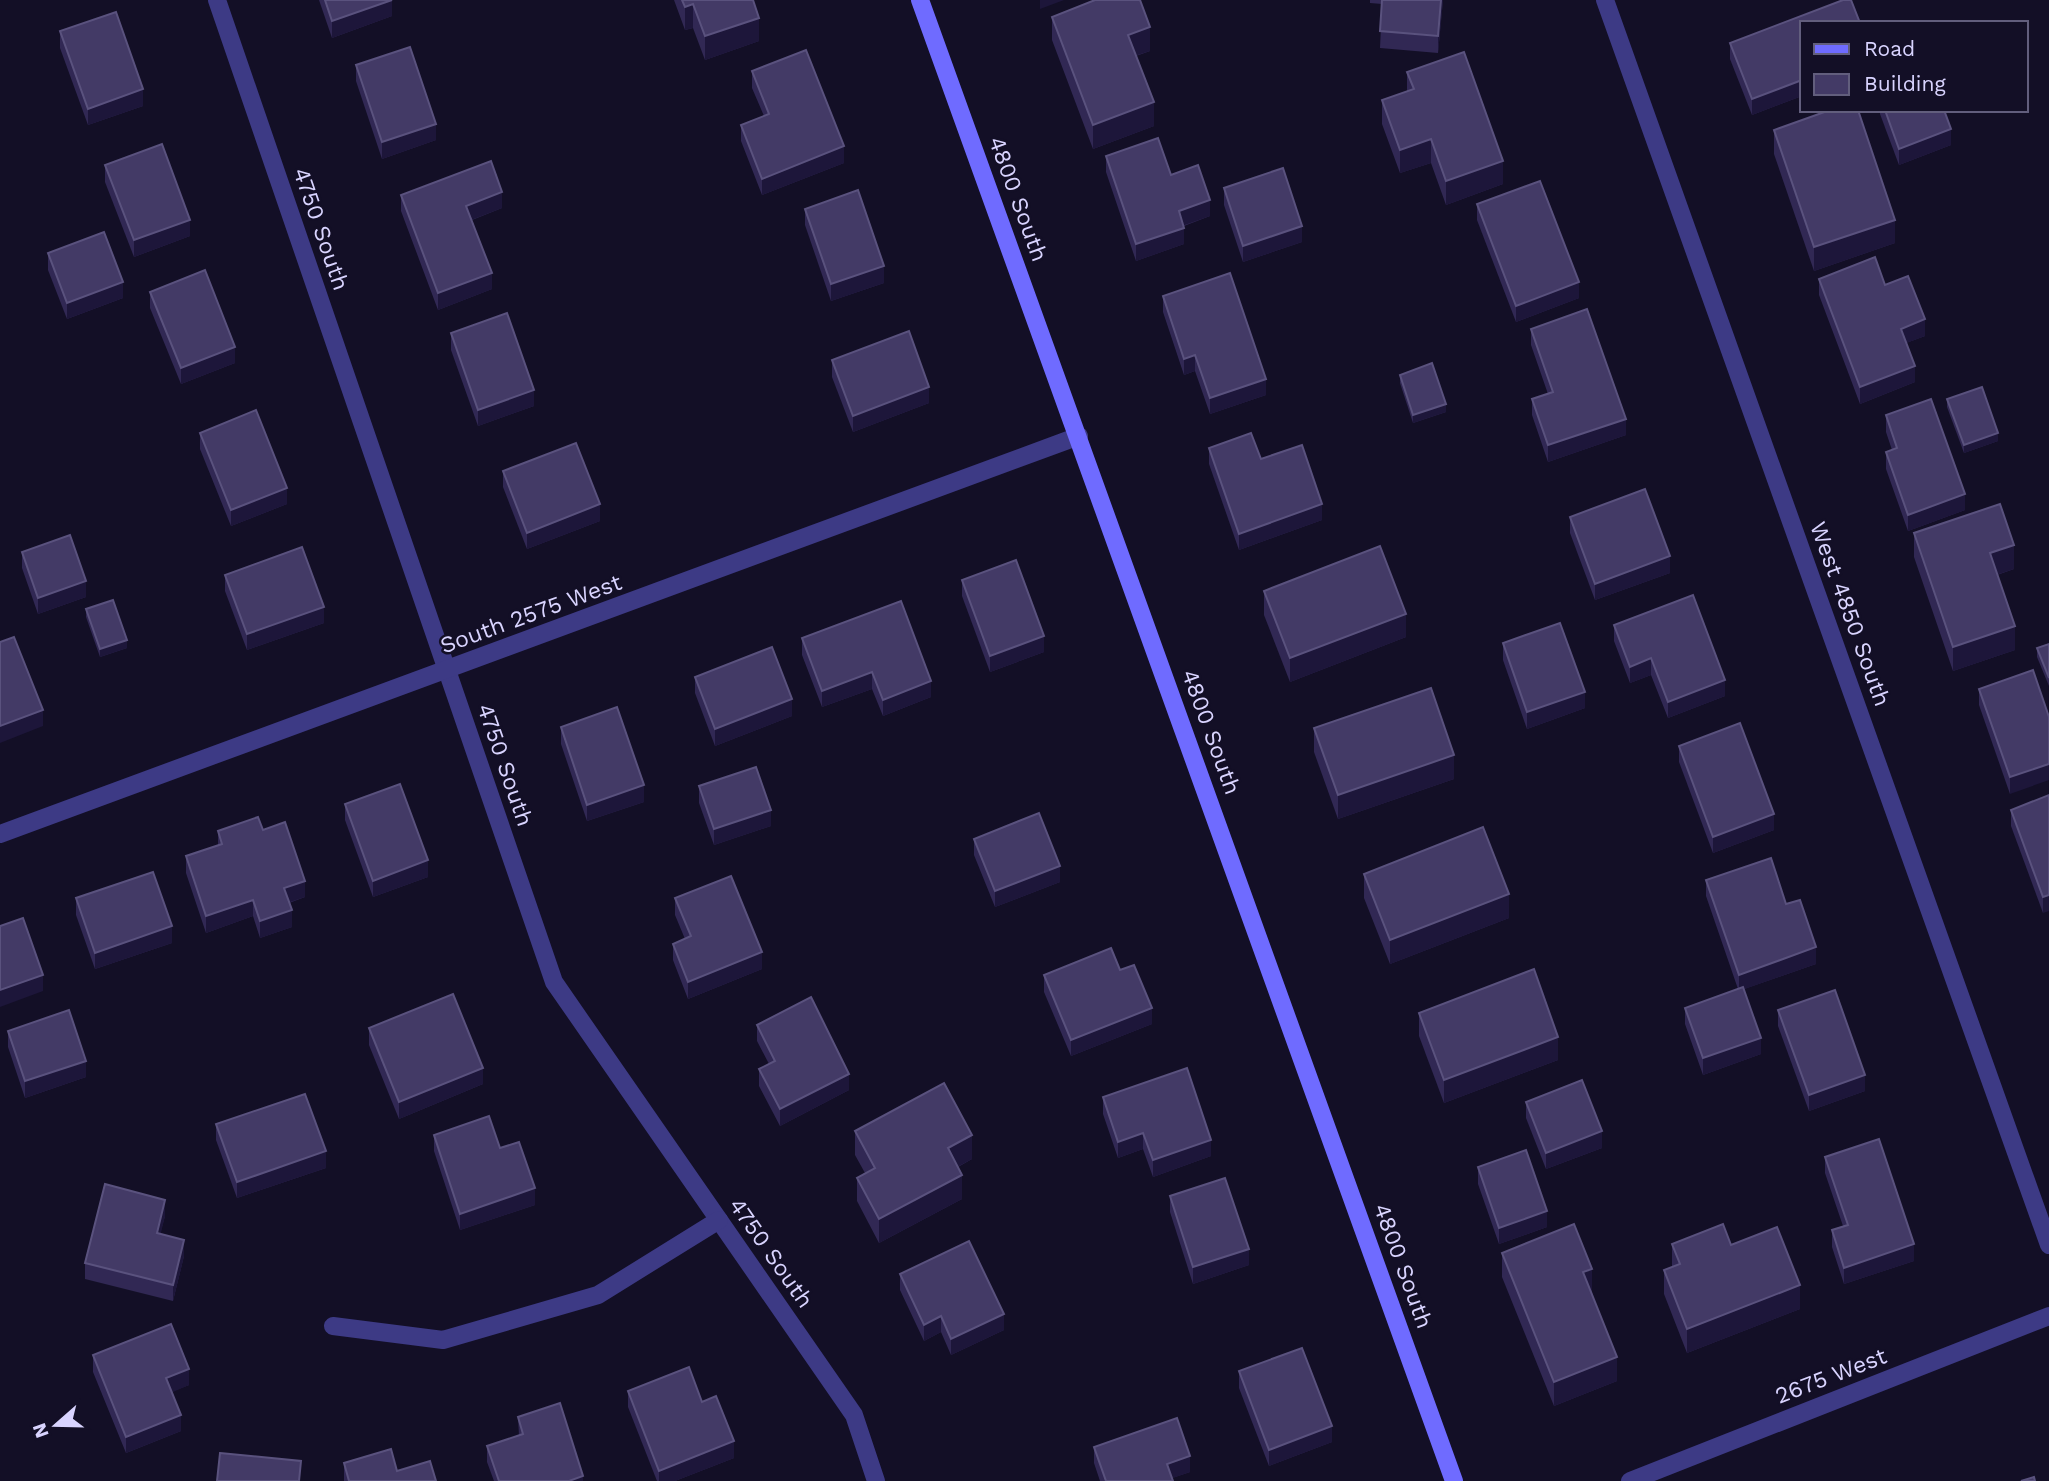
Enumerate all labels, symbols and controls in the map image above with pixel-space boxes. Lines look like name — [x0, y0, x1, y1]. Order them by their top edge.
legend — [1800, 21, 2028, 112]
text: Road — [1864, 36, 1915, 61]
text: Building — [1864, 71, 1946, 96]
street label: 4800 South — [983, 133, 1053, 265]
street label: 4750 South — [287, 164, 355, 294]
street label: West 4850 South — [1804, 518, 1896, 710]
street label: South 2575 West — [437, 568, 626, 659]
street label: 4800 South — [1176, 666, 1246, 798]
street label: 4750 South — [471, 700, 539, 830]
street label: 4750 South — [723, 1193, 819, 1313]
street label: 4800 South — [1368, 1200, 1438, 1332]
street label: 2675 West — [1772, 1342, 1891, 1410]
north arrow — [21, 1390, 91, 1460]
text: N — [27, 1420, 54, 1441]

